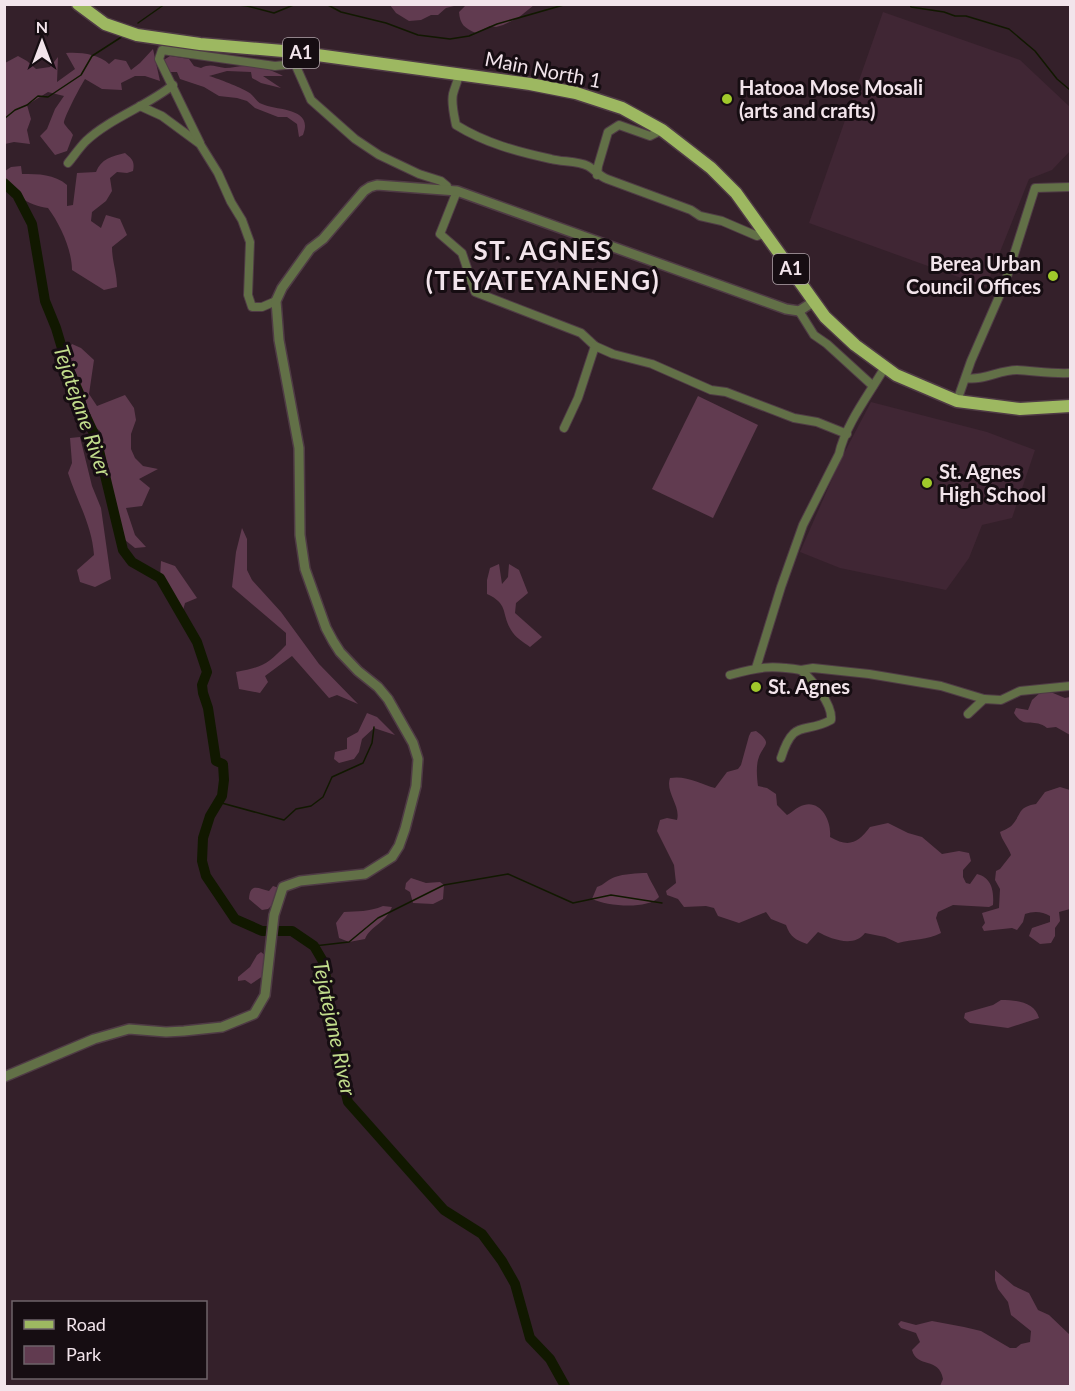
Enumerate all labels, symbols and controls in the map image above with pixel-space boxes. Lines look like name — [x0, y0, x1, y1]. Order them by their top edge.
north arrow — [12, 12, 72, 72]
text: N — [36, 17, 48, 36]
road number: A1 — [283, 38, 319, 68]
street label: Main North 1 — [483, 46, 603, 92]
place label: Hatooa Mose Mosali (arts and crafts) — [739, 75, 923, 122]
marker: Hatooa Mose Mosali (arts and crafts) — [720, 92, 734, 106]
district label: ST. AGNES (TEYATEYANENG) — [426, 234, 660, 296]
place label: Berea Urban Council Offices — [906, 251, 1041, 298]
road number: A1 — [773, 254, 809, 284]
marker: Berea Urban Council Offices — [1046, 269, 1060, 283]
water label: Tejatejane River — [49, 341, 118, 480]
place label: St. Agnes High School — [939, 459, 1046, 506]
marker: St. Agnes High School — [920, 476, 934, 490]
place label: St. Agnes — [768, 674, 850, 698]
marker: St. Agnes — [749, 680, 763, 694]
water label: Tejatejane River — [309, 958, 362, 1098]
legend — [12, 1301, 207, 1379]
text: Road — [66, 1313, 106, 1335]
text: Park — [66, 1343, 102, 1365]

